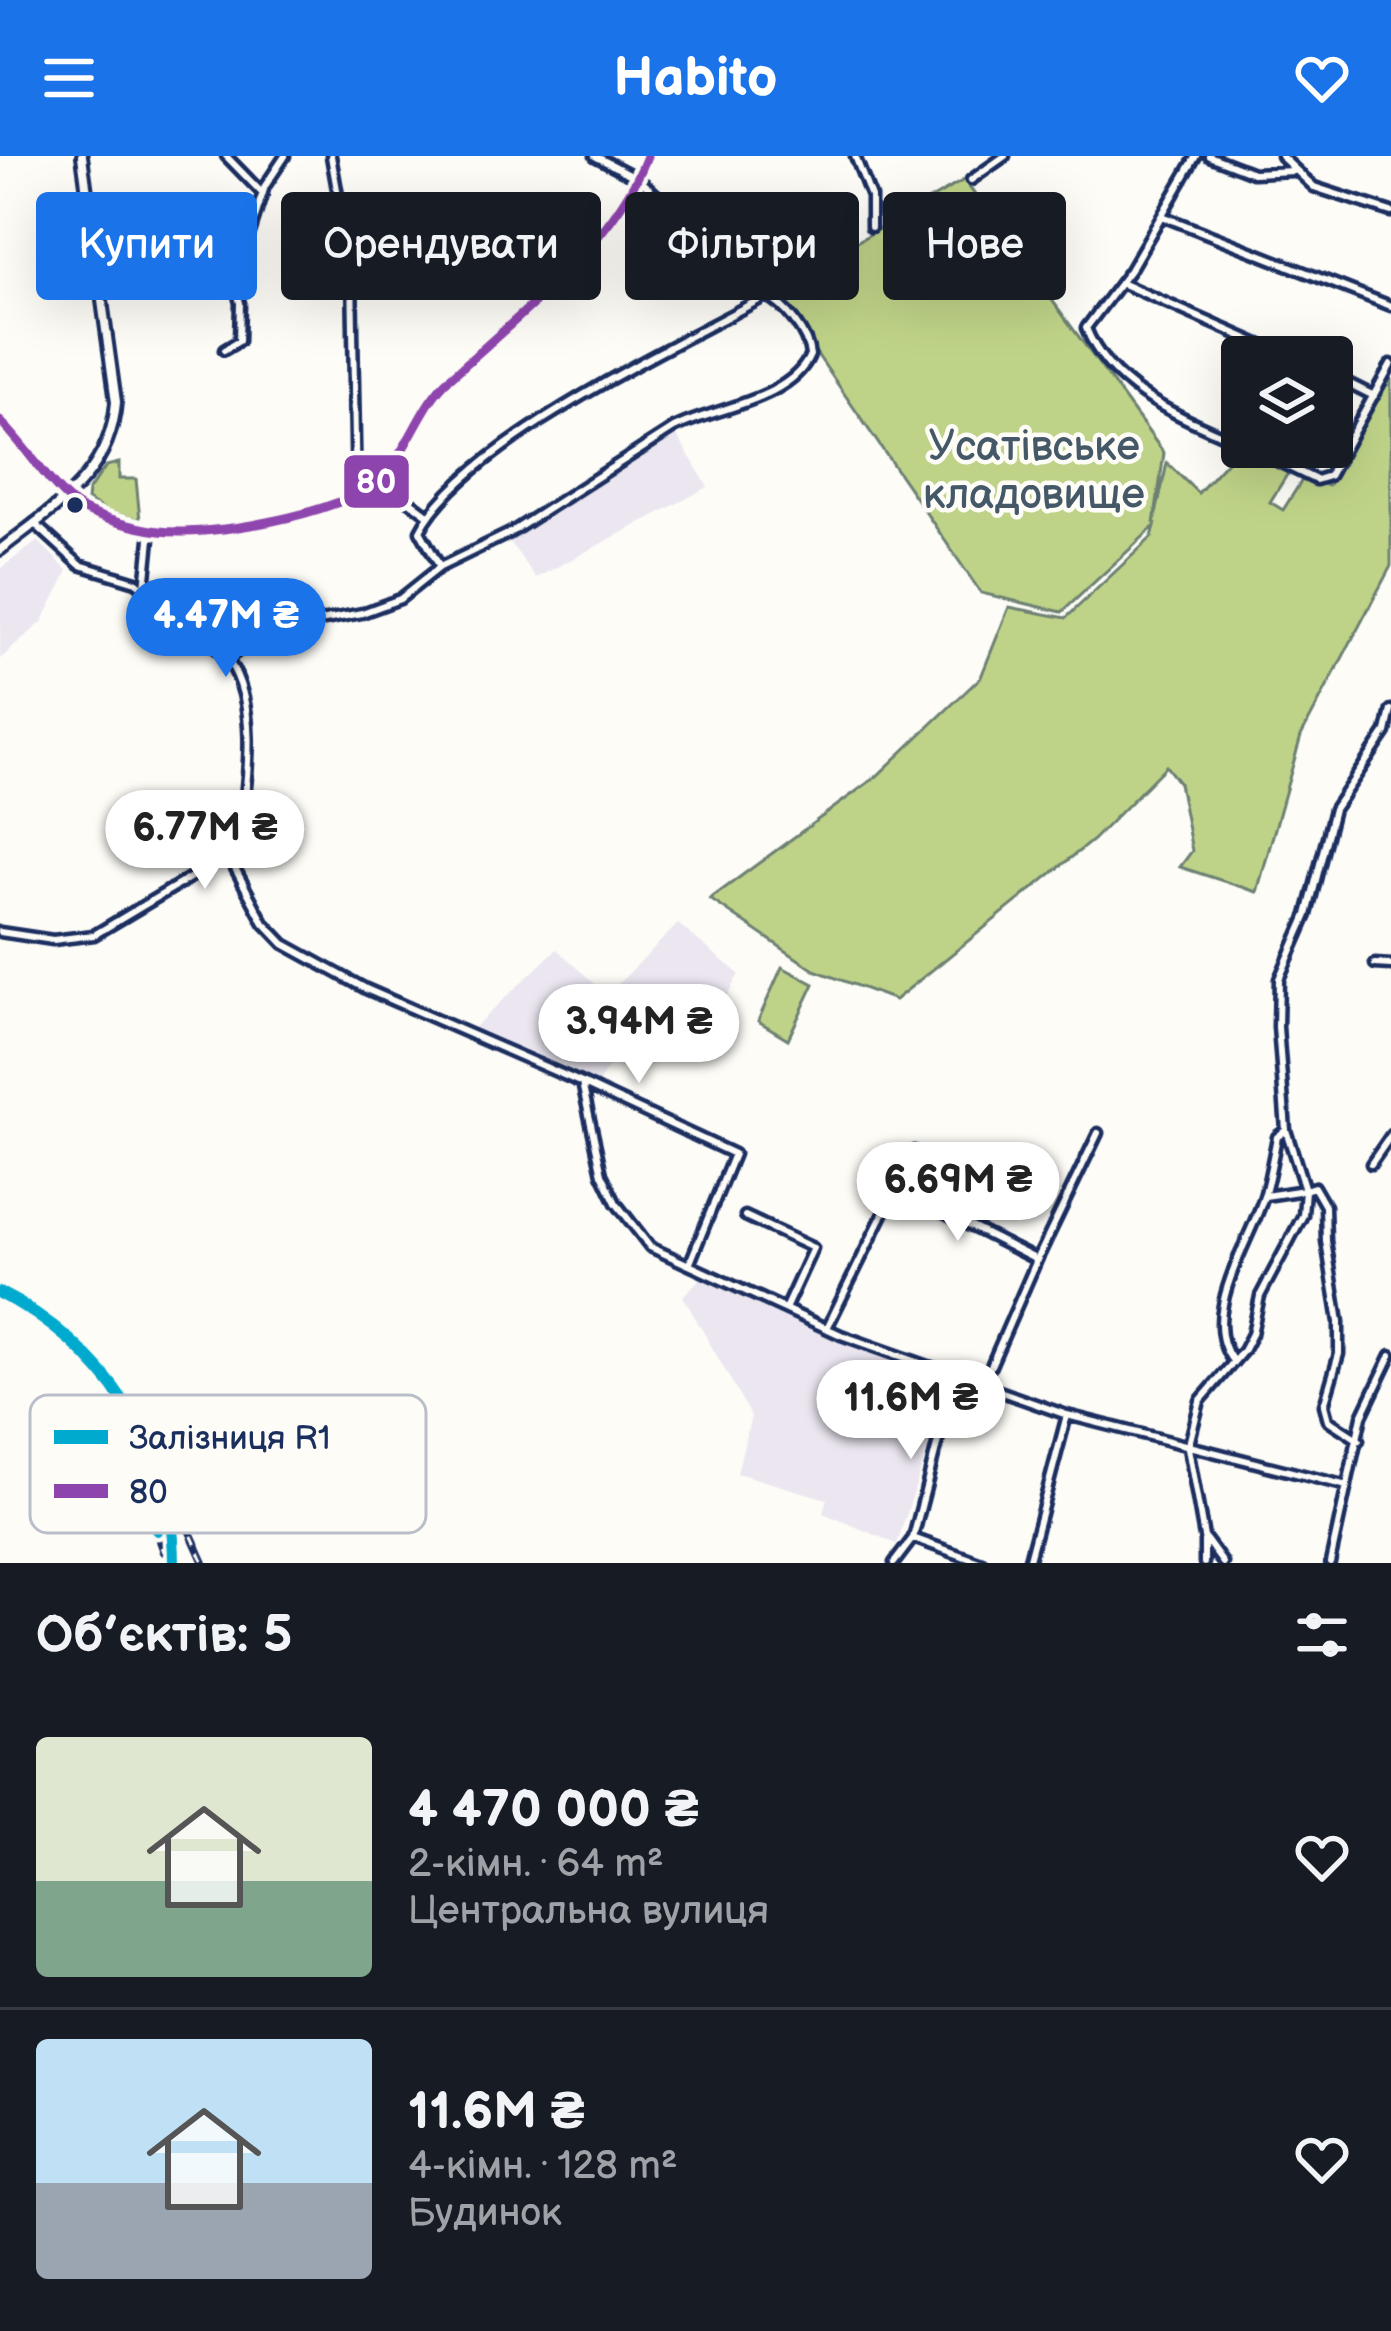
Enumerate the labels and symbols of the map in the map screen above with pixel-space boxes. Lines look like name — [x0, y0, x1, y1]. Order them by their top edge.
park label: Усатівське кладовище — [923, 422, 1145, 521]
line badge: 80 — [342, 453, 411, 510]
text: 80 — [356, 463, 396, 503]
unlabelled marker — [64, 494, 86, 516]
pin: 4.47M ₴ — [115, 578, 337, 680]
pin: 6.77M ₴ — [94, 790, 316, 892]
pin: 3.94M ₴ — [528, 984, 750, 1086]
pin: 6.69M ₴ — [847, 1142, 1069, 1244]
pin: 11.6M ₴ — [800, 1360, 1022, 1462]
legend — [30, 1395, 426, 1533]
text: Залізниця R1 — [129, 1419, 331, 1459]
text: 80 — [129, 1473, 168, 1513]

